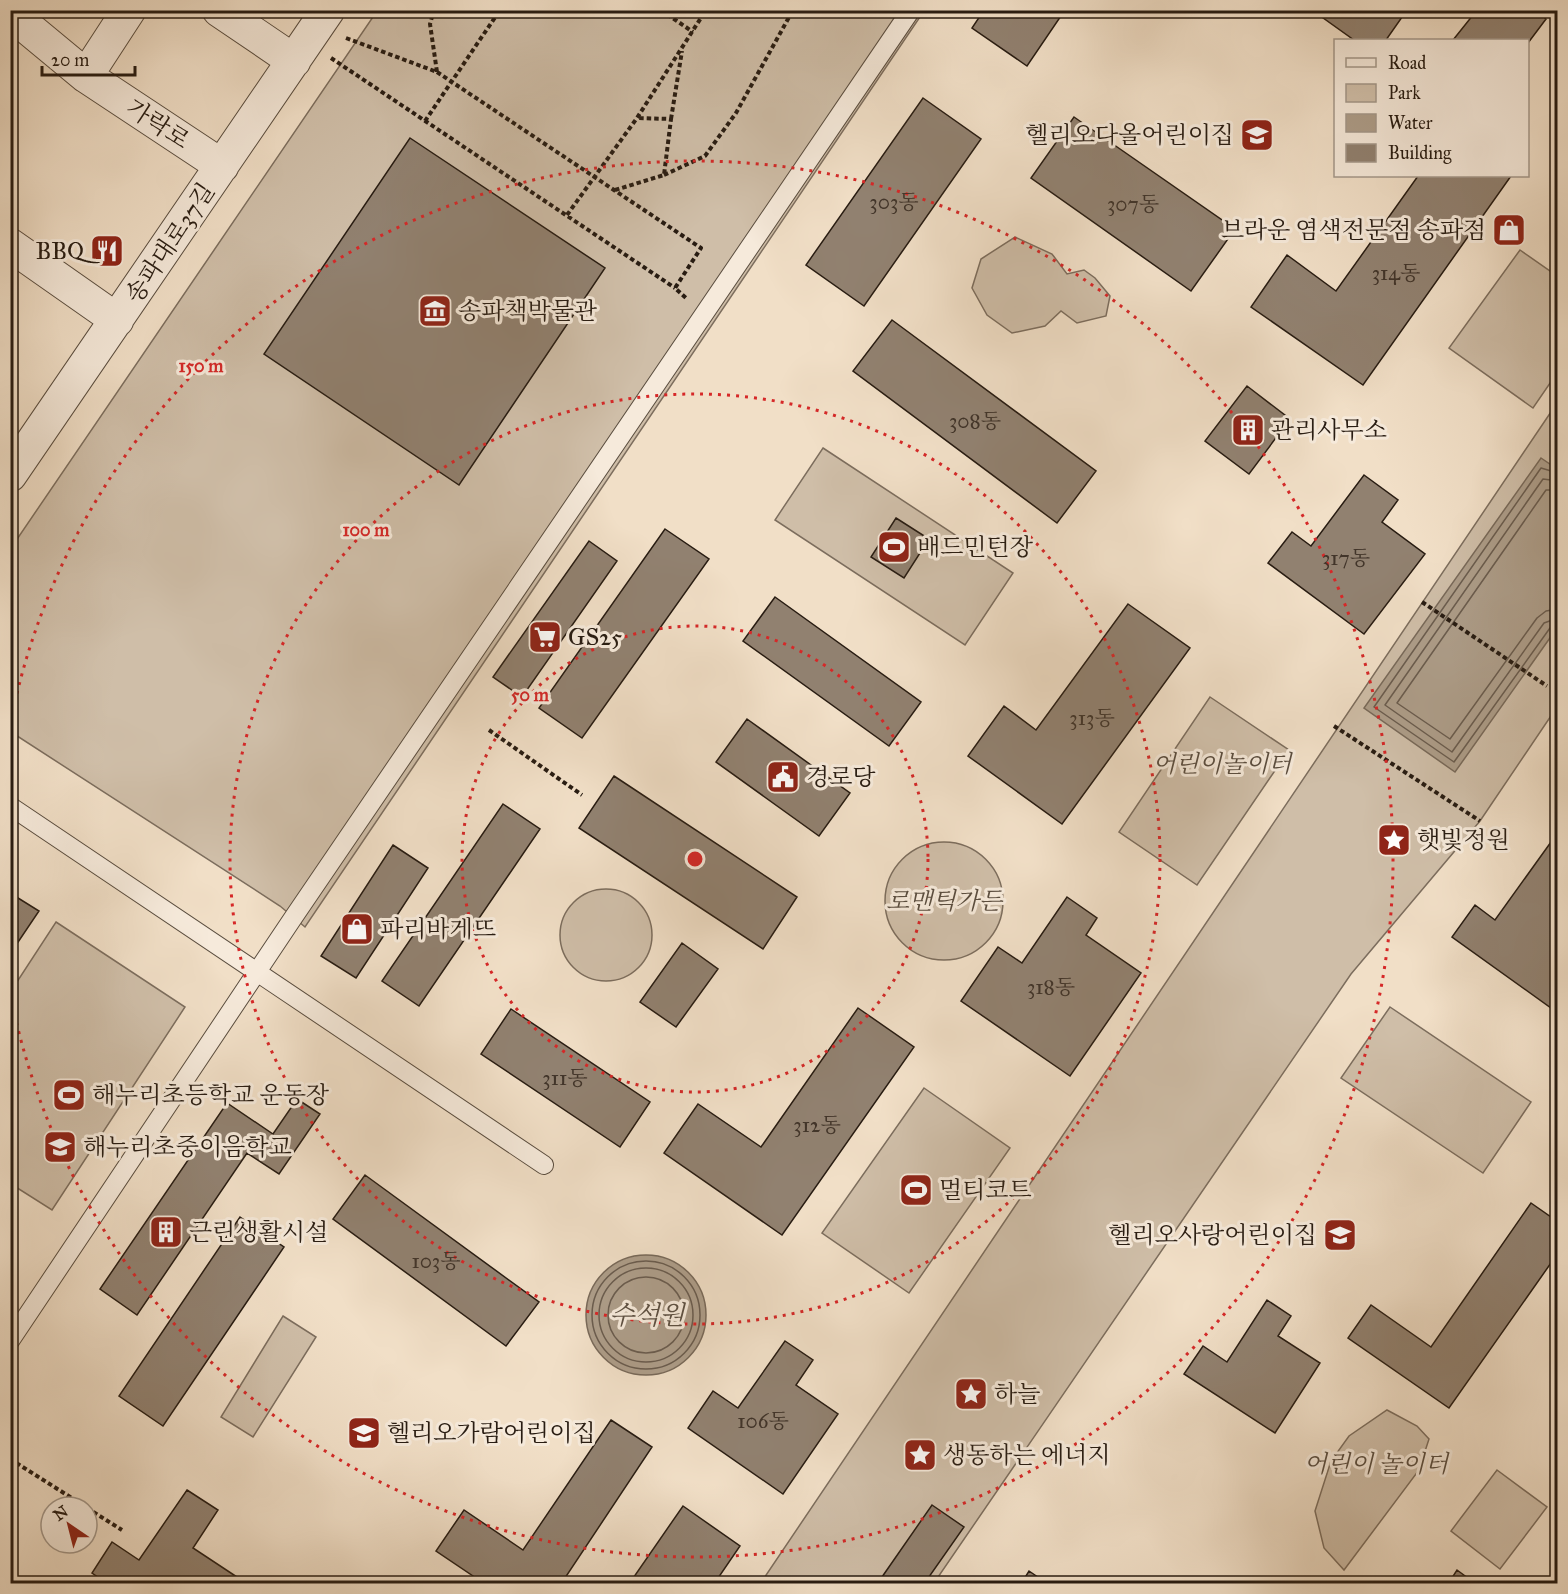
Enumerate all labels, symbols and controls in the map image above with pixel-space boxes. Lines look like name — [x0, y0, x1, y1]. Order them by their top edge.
scale bar — [42, 39, 135, 77]
legend — [1334, 39, 1529, 177]
text: 20 m — [51, 49, 89, 71]
text: Road — [1388, 52, 1426, 74]
text: Park — [1388, 82, 1421, 104]
street label: 가락로 — [121, 92, 195, 156]
text: Water — [1388, 112, 1433, 134]
school or university icon: 헬리오다올어린이집 — [1239, 117, 1275, 153]
place label: 헬리오다올어린이집 — [1025, 120, 1234, 150]
text: Building — [1388, 142, 1452, 165]
street label: 송파대로37길 — [119, 177, 221, 309]
house number: 303동 — [869, 189, 919, 215]
house number: 307동 — [1107, 191, 1159, 217]
shop icon: 브라운 염색전문점 송파점 — [1491, 212, 1527, 248]
place label: 브라운 염색전문점 송파점 — [1221, 215, 1486, 245]
restaurant icon: BBQ — [89, 233, 125, 269]
place label: BBQ — [35, 236, 101, 266]
house number: 314동 — [1372, 260, 1420, 286]
museum icon: 송파책박물관 — [417, 293, 453, 329]
place label: 송파책박물관 — [458, 296, 597, 326]
text: 150 m — [179, 355, 224, 377]
house number: 308동 — [949, 408, 1001, 434]
building icon: 관리사무소 — [1230, 412, 1266, 448]
place label: 관리사무소 — [1271, 415, 1387, 445]
text: 100 m — [343, 519, 390, 541]
sports icon: 배드민턴장 — [876, 529, 912, 565]
place label: 배드민턴장 — [917, 532, 1034, 562]
house number: 317동 — [1322, 545, 1370, 571]
supermarket icon: GS25 — [527, 619, 563, 655]
place label: GS25 — [568, 622, 622, 652]
text: 50 m — [511, 684, 550, 706]
house number: 313동 — [1069, 705, 1115, 731]
park label: 어린이놀이터 — [1152, 749, 1293, 779]
public building icon: 경로당 — [765, 759, 801, 795]
place label: 경로당 — [806, 762, 876, 792]
place icon: 햇빛정원 — [1376, 822, 1412, 858]
place label: 햇빛정원 — [1417, 825, 1510, 855]
centre of rings — [685, 849, 705, 869]
park label: 로맨틱가든 — [886, 886, 1004, 916]
shop icon: 파리바게뜨 — [339, 911, 375, 947]
place label: 파리바게뜨 — [380, 914, 496, 944]
house number: 318동 — [1027, 974, 1075, 1000]
house number: 311동 — [542, 1065, 588, 1091]
sports icon: 해누리초등학교 운동장 — [51, 1077, 87, 1113]
place label: 해누리초등학교 운동장 — [92, 1080, 330, 1110]
house number: 312동 — [793, 1112, 841, 1138]
school or university icon: 해누리초중이음학교 — [42, 1129, 78, 1165]
place label: 해누리초중이음학교 — [83, 1132, 292, 1162]
sports icon: 멀티코트 — [898, 1172, 934, 1208]
place label: 멀티코트 — [939, 1175, 1032, 1205]
building icon: 근린생활시설 — [148, 1214, 184, 1250]
place label: 근린생활시설 — [189, 1217, 328, 1247]
school or university icon: 헬리오사랑어린이집 — [1322, 1217, 1358, 1253]
place label: 헬리오사랑어린이집 — [1108, 1220, 1317, 1250]
house number: 103동 — [411, 1248, 461, 1274]
water label: 수석원 — [609, 1299, 687, 1331]
place icon: 하늘 — [953, 1376, 989, 1412]
place label: 하늘 — [994, 1379, 1040, 1409]
house number: 106동 — [737, 1408, 789, 1434]
school or university icon: 헬리오가람어린이집 — [346, 1415, 382, 1451]
place label: 헬리오가람어린이집 — [387, 1418, 596, 1448]
place icon: 생동하는 에너지 — [902, 1437, 938, 1473]
place label: 생동하는 에너지 — [943, 1440, 1110, 1470]
park label: 어린이 놀이터 — [1304, 1449, 1450, 1479]
north arrow — [39, 1495, 99, 1555]
text: N — [50, 1501, 72, 1525]

